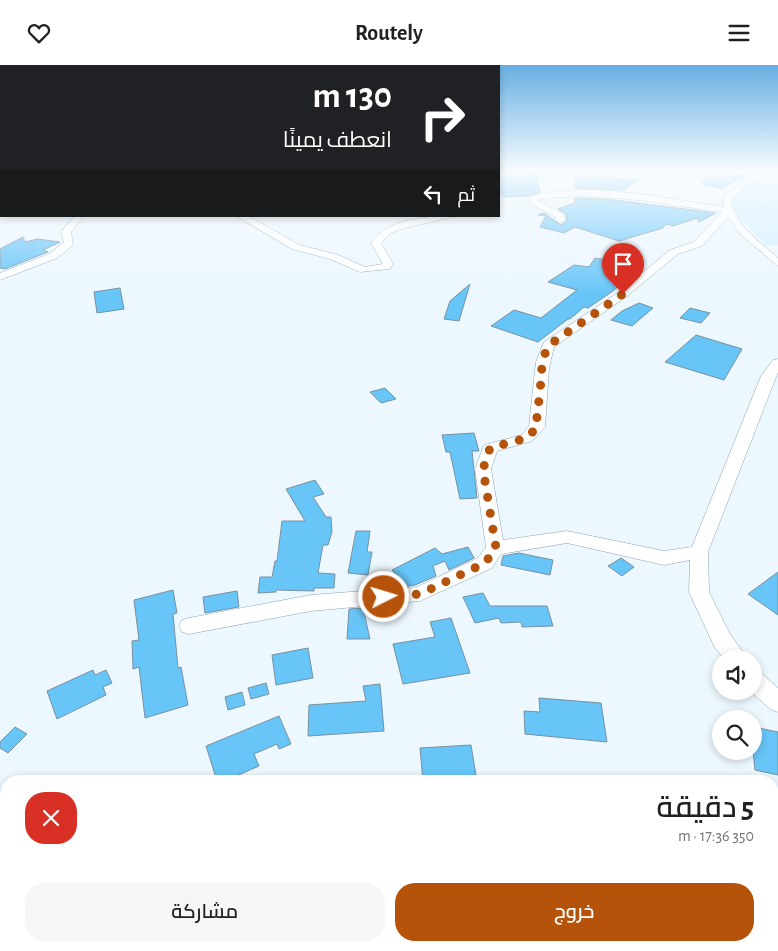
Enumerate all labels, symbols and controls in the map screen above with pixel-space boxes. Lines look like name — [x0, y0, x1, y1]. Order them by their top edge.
icon: heart — [25, 19, 53, 47]
icon: menu — [725, 19, 753, 47]
text: Routely — [355, 22, 423, 44]
text: 130 m — [313, 79, 392, 114]
icon: right — [410, 85, 475, 150]
text: انعطف يمينًا — [283, 129, 392, 151]
icon: left — [419, 180, 447, 208]
text: ثم — [457, 186, 475, 205]
pin — [602, 243, 644, 294]
icon: arrive — [609, 250, 637, 278]
position arrow — [357, 570, 409, 622]
map controls — [712, 650, 762, 760]
button: sound — [712, 650, 762, 700]
button: search — [712, 710, 762, 760]
button: close — [25, 792, 77, 844]
text: 5 دقيقة — [657, 793, 754, 823]
text: 350 m · 17:36 — [678, 828, 754, 844]
button: مشاركة — [25, 883, 385, 941]
button: خروج — [395, 883, 754, 941]

